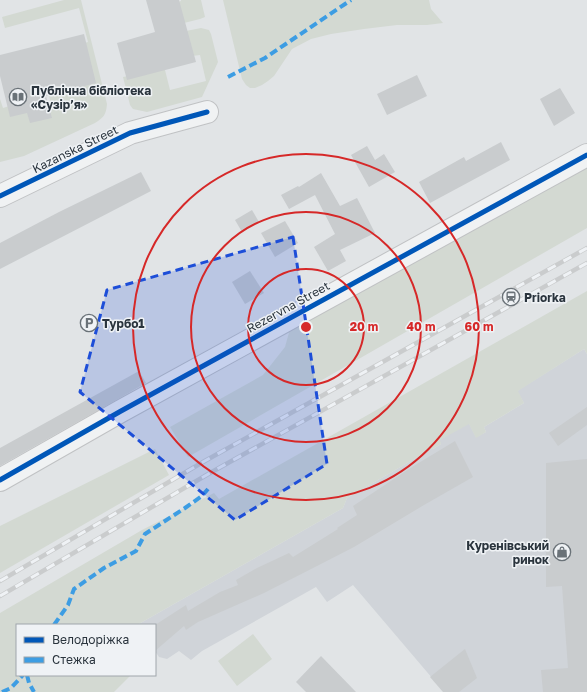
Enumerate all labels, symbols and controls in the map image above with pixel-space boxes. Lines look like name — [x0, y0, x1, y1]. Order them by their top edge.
place label: Публічна бібліотека «Сузір’я» — [31, 83, 151, 112]
library icon: Публічна бібліотека «Сузір’я» — [8, 87, 28, 107]
street label: Kazanska Street — [30, 122, 121, 176]
street label: Rezervna Street — [244, 278, 332, 336]
station icon: Priorka — [501, 287, 521, 307]
place label: Priorka — [524, 290, 566, 305]
parking icon: Турбо1 — [79, 313, 99, 333]
place label: Турбо1 — [102, 316, 145, 331]
text: 20 m — [350, 319, 378, 334]
text: 40 m — [407, 319, 435, 334]
text: 60 m — [465, 319, 493, 334]
centre of rings — [299, 320, 313, 334]
place label: Куренівський ринок — [466, 538, 549, 567]
shop icon: Куренівський ринок — [552, 542, 572, 562]
legend — [16, 624, 156, 676]
text: Велодоріжка — [52, 632, 129, 647]
text: Стежка — [52, 652, 96, 667]

